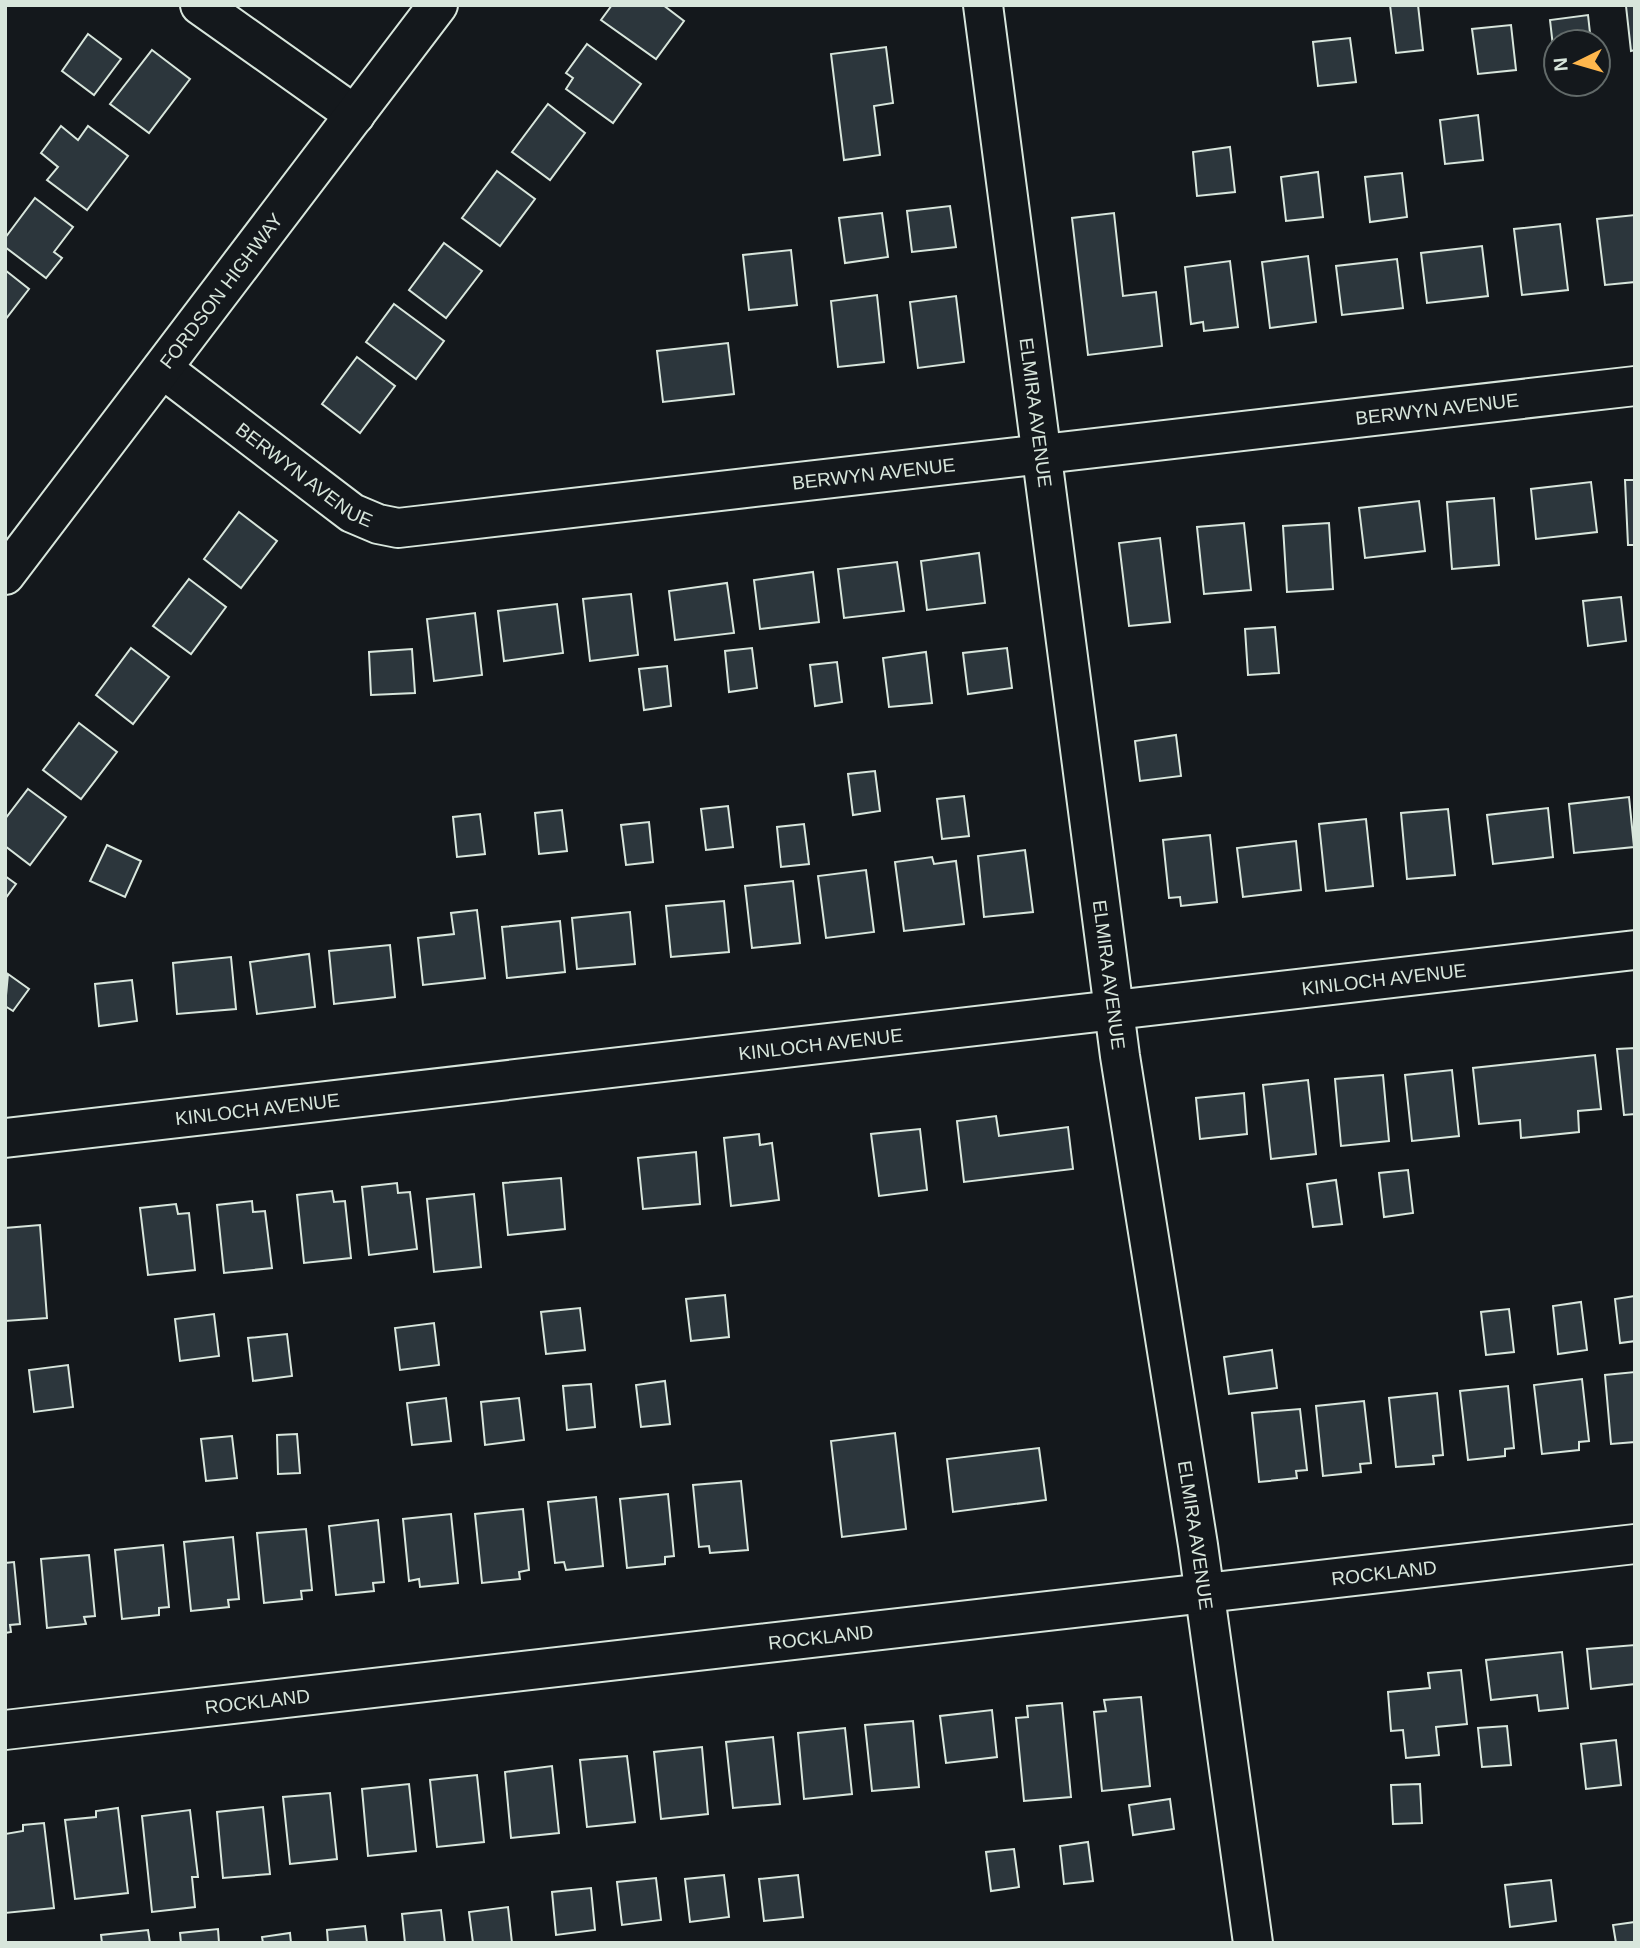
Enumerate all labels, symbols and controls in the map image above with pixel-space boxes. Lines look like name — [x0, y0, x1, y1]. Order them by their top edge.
north arrow — [1542, 28, 1612, 98]
text: N — [1550, 57, 1572, 72]
street label: FORDSON HIGHWAY — [155, 209, 287, 372]
street label: ELMIRA AVENUE — [1016, 336, 1056, 489]
street label: BERWYN AVENUE — [1354, 389, 1520, 429]
street label: BERWYN AVENUE — [232, 418, 376, 531]
street label: BERWYN AVENUE — [791, 454, 956, 493]
street label: ELMIRA AVENUE — [1089, 899, 1130, 1051]
street label: KINLOCH AVENUE — [1300, 959, 1467, 999]
street label: KINLOCH AVENUE — [737, 1024, 904, 1064]
street label: KINLOCH AVENUE — [174, 1089, 341, 1129]
street label: ELMIRA AVENUE — [1174, 1459, 1217, 1611]
street label: ROCKLAND — [1330, 1556, 1438, 1589]
street label: ROCKLAND — [767, 1620, 874, 1653]
street label: ROCKLAND — [204, 1685, 311, 1718]

